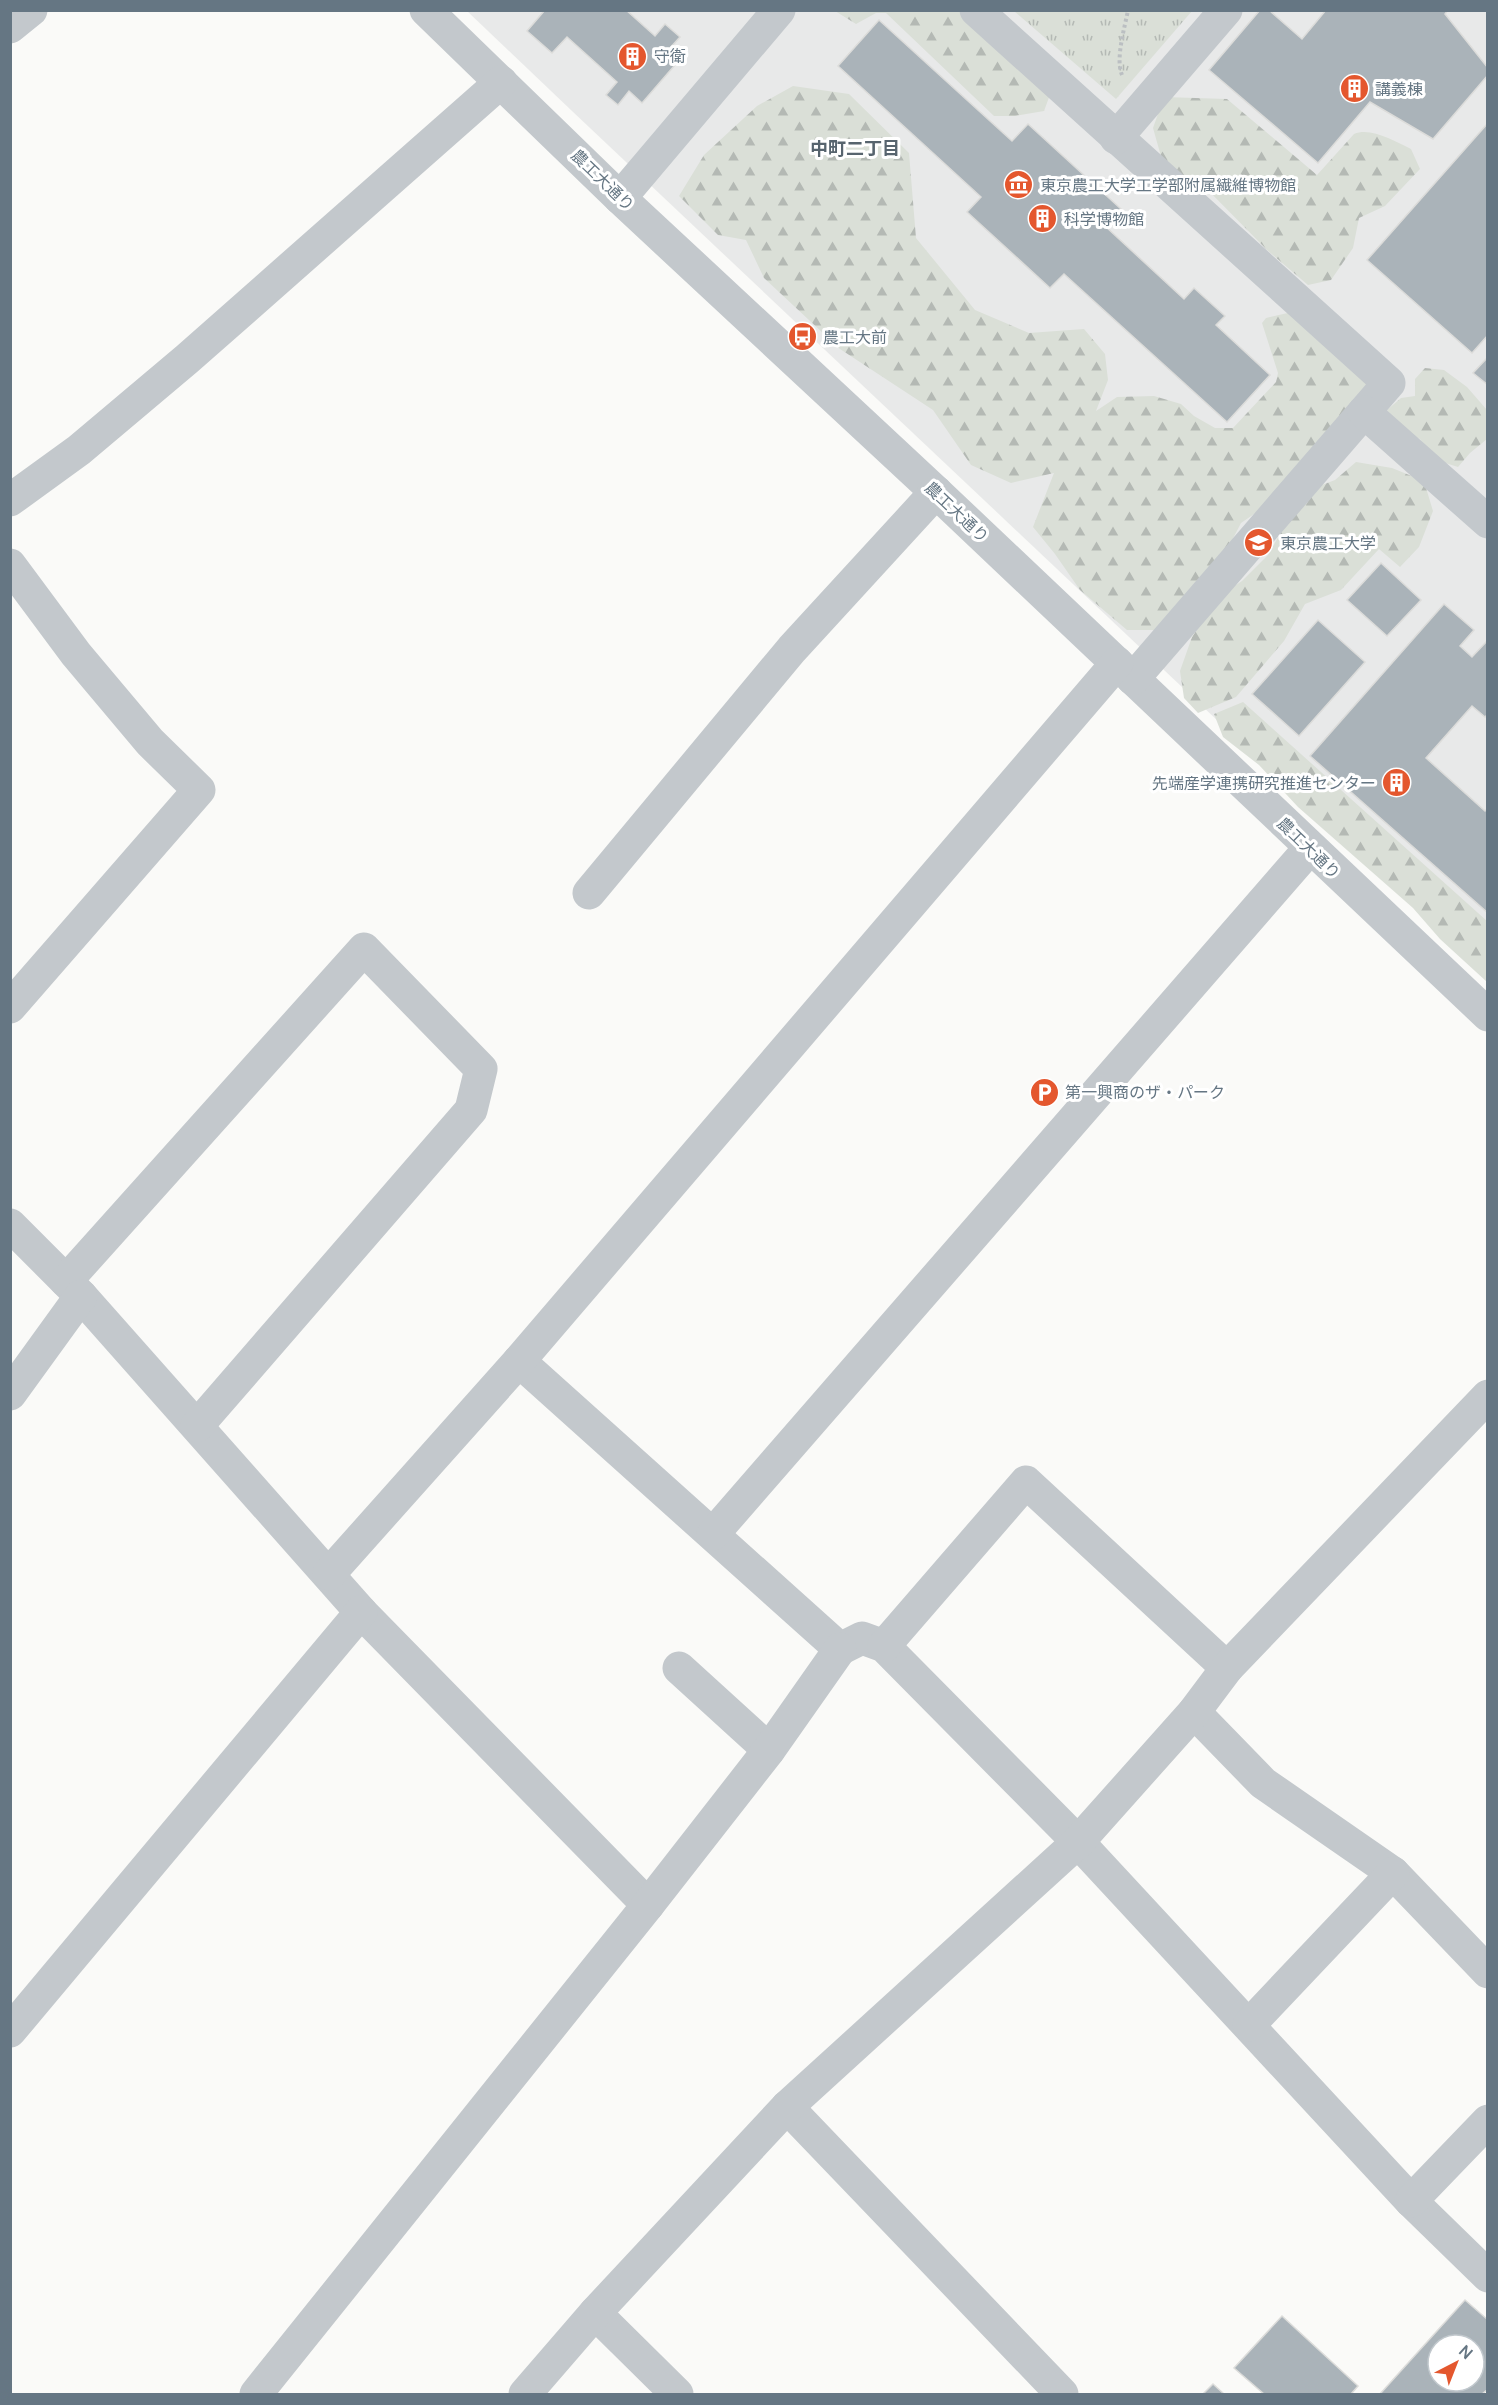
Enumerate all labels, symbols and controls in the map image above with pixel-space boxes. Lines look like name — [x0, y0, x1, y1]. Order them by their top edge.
building icon: 守衛 — [617, 40, 649, 72]
place label: 守衛 — [654, 45, 686, 67]
building icon: 講義棟 — [1338, 73, 1370, 105]
place label: 講義棟 — [1375, 78, 1423, 100]
district label: 中町二丁目 — [810, 136, 900, 160]
street label: 農工大通り — [567, 144, 639, 216]
museum icon: 東京農工大学工学部附属繊維博物館 — [1003, 169, 1035, 201]
place label: 東京農工大学工学部附属繊維博物館 — [1040, 174, 1296, 196]
building icon: 科学博物館 — [1027, 203, 1059, 235]
place label: 科学博物館 — [1064, 208, 1144, 230]
bus stop icon: 農工大前 — [786, 321, 818, 353]
place label: 農工大前 — [823, 326, 887, 348]
street label: 農工大通り — [920, 477, 994, 547]
school or university icon: 東京農工大学 — [1243, 527, 1275, 559]
place label: 東京農工大学 — [1280, 532, 1376, 554]
building icon: 先端産学連携研究推進センター — [1381, 767, 1413, 799]
place label: 先端産学連携研究推進センター — [1152, 772, 1376, 794]
street label: 農工大通り — [1273, 812, 1345, 884]
parking icon: 第一興商のザ・パーク — [1028, 1076, 1060, 1108]
place label: 第一興商のザ・パーク — [1065, 1081, 1225, 1103]
north arrow — [1426, 2333, 1486, 2393]
text: N — [1454, 2340, 1478, 2364]

